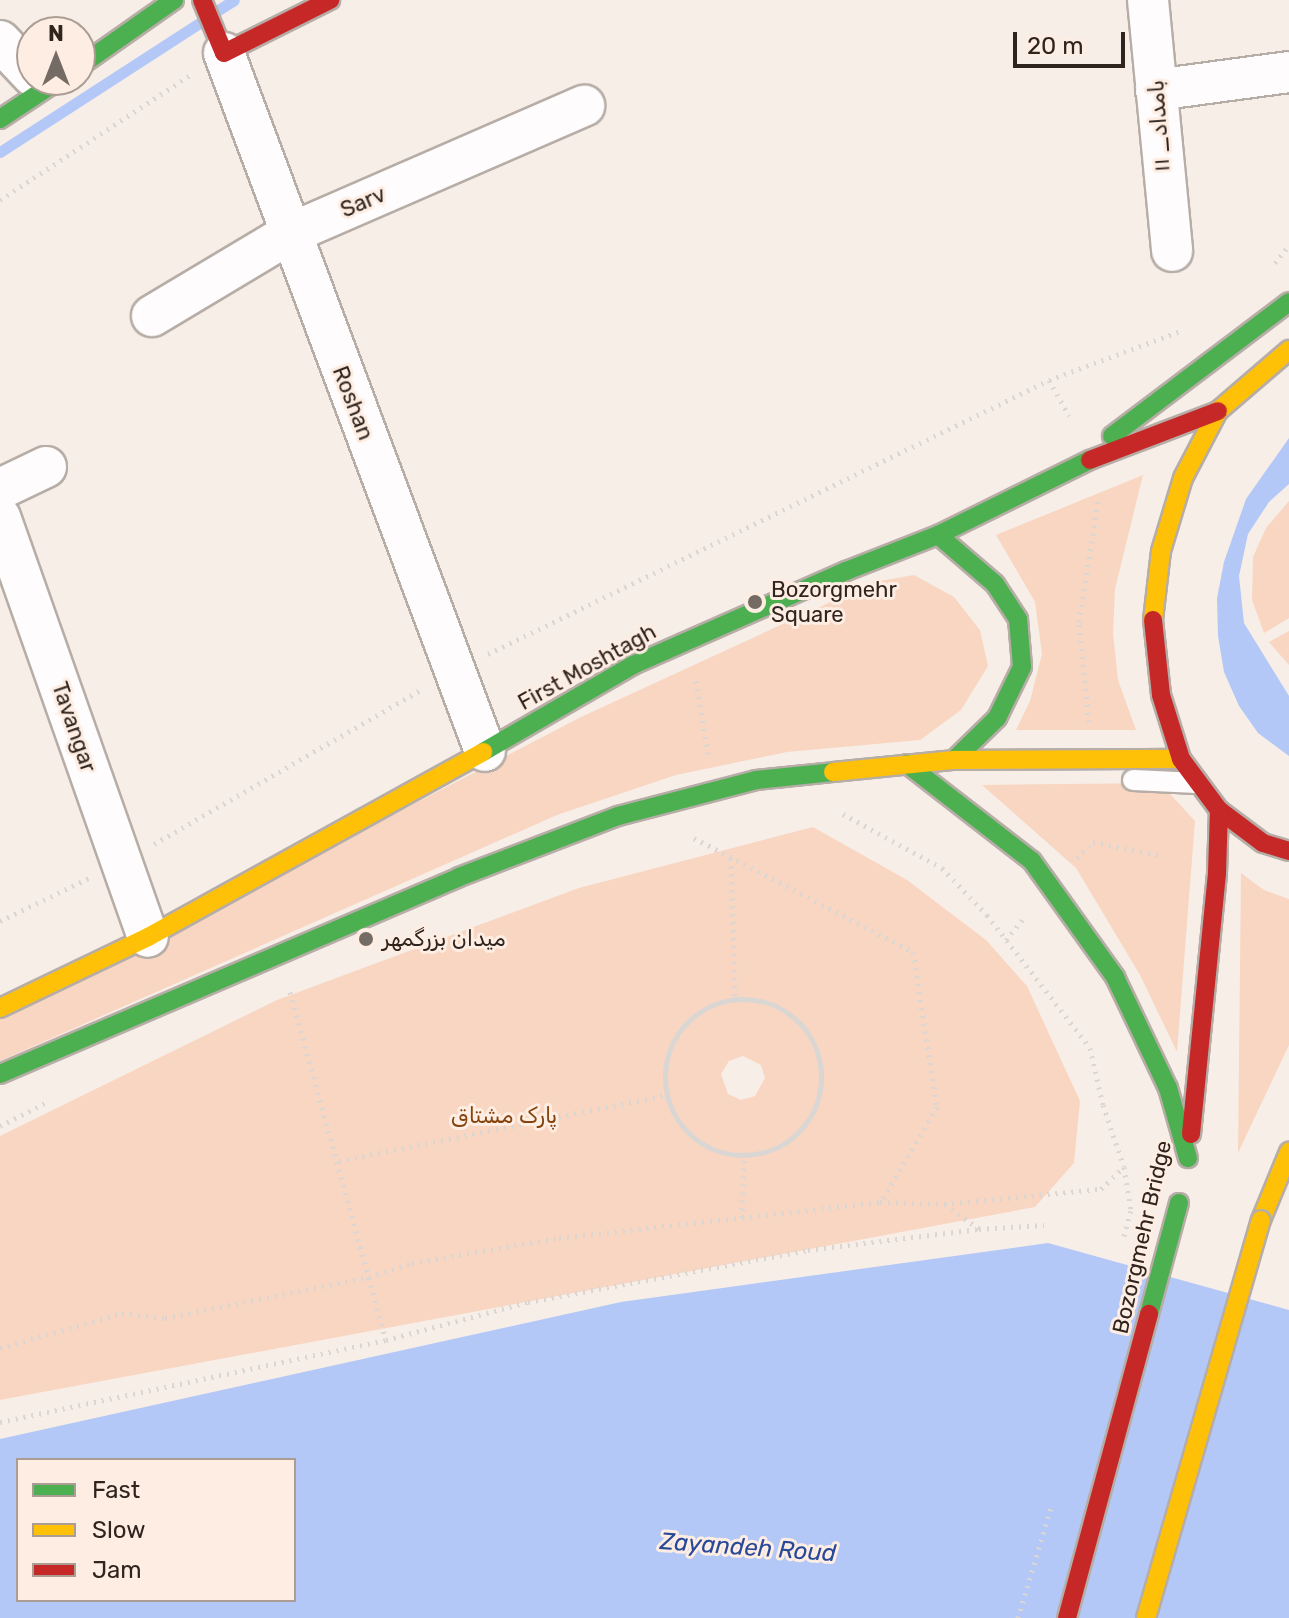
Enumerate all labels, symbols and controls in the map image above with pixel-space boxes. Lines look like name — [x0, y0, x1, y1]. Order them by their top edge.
north arrow — [16, 16, 96, 96]
scale bar — [1017, 16, 1129, 66]
text: N — [48, 20, 64, 47]
text: 20 m — [1027, 32, 1084, 60]
street label: ۱۱ _بامداد — [1143, 79, 1175, 173]
street label: Sarv — [336, 181, 390, 223]
street label: Roshan — [327, 362, 379, 444]
place label: Bozorgmehr Square — [771, 576, 897, 628]
marker: Bozorgmehr Square — [746, 593, 764, 611]
street label: First Moshtagh — [513, 618, 661, 716]
street label: Tavangar — [46, 679, 102, 775]
place label: میدان بزرگمهر — [382, 926, 506, 952]
marker: میدان بزرگمهر — [357, 930, 375, 948]
park label: پارک مشتاق — [451, 1103, 557, 1129]
street label: Bozorgmehr Bridge — [1107, 1138, 1177, 1336]
legend — [16, 1458, 296, 1602]
text: Fast — [92, 1476, 140, 1504]
text: Slow — [92, 1516, 145, 1544]
water label: Zayandeh Roud — [659, 1527, 837, 1569]
text: Jam — [92, 1556, 142, 1584]

